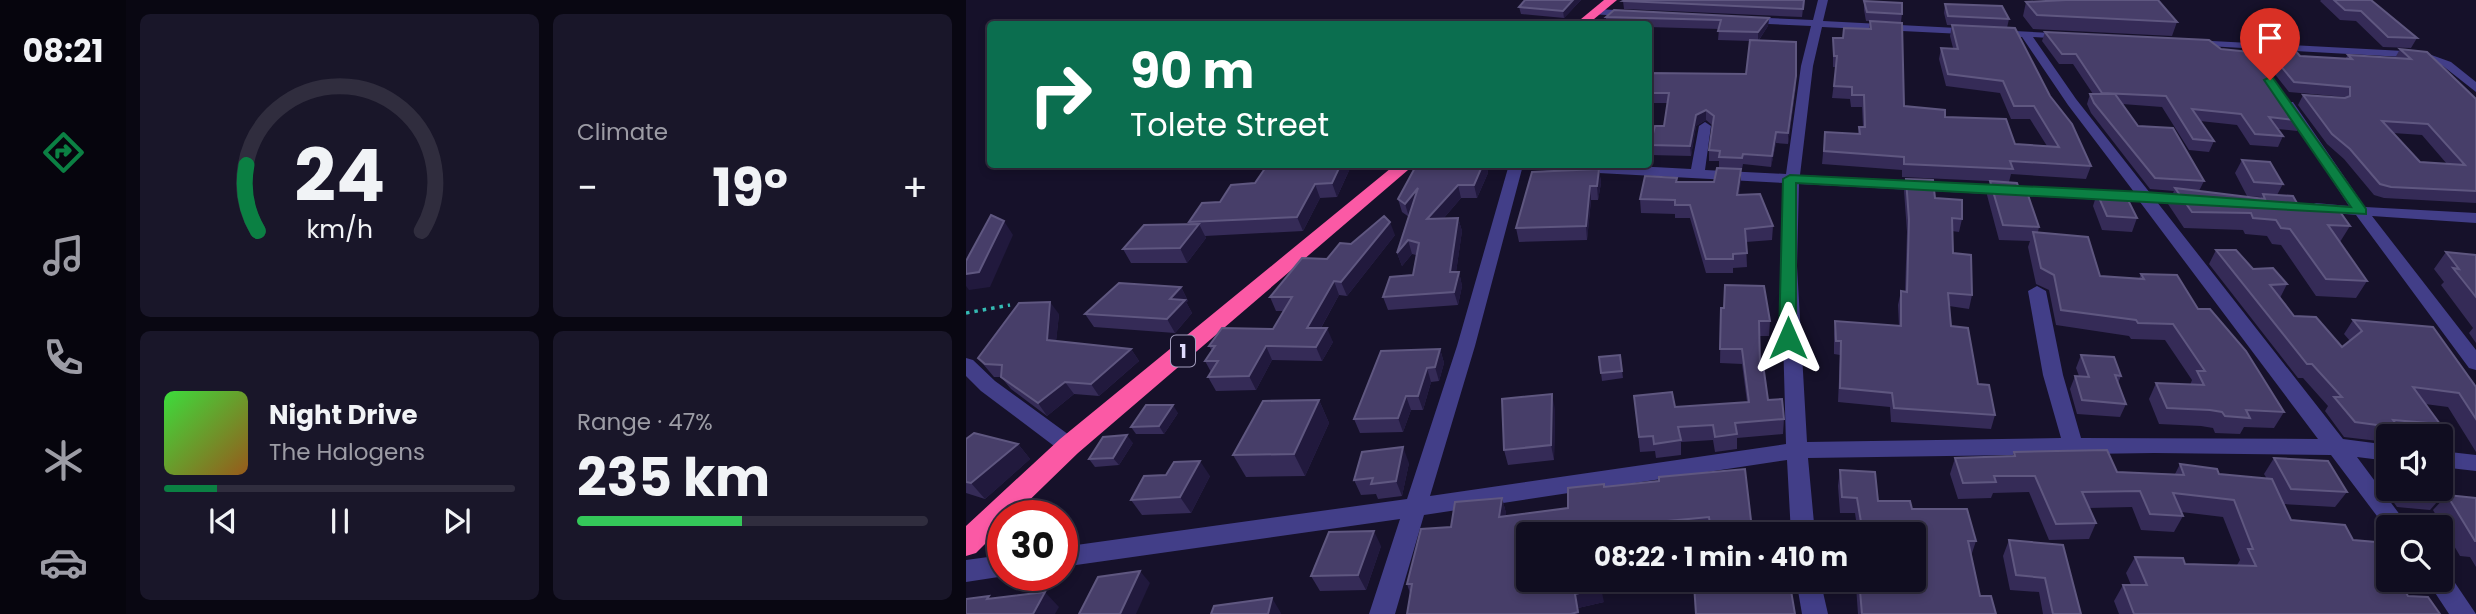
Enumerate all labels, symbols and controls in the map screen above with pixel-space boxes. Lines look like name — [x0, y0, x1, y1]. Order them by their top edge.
pin — [2240, 8, 2300, 80]
icon: arrive — [2251, 19, 2289, 57]
text: 08:21 — [23, 28, 104, 73]
text: 90 m — [1130, 37, 1254, 105]
icon: right — [1015, 49, 1106, 140]
text: Tolete Street — [1130, 102, 1329, 147]
text: Climate — [577, 116, 668, 148]
text: 24 — [294, 126, 385, 227]
icon: directions — [39, 128, 88, 177]
text: 19° — [712, 151, 788, 224]
text: − — [577, 161, 598, 214]
text: + — [902, 161, 928, 214]
text: km/h — [306, 212, 373, 247]
icon: music — [39, 231, 88, 280]
position arrow — [1751, 301, 1825, 375]
icon: phone — [39, 333, 88, 382]
road number: 1 — [1171, 336, 1195, 366]
text: Night Drive — [269, 397, 417, 433]
text: Range · 47% — [577, 406, 713, 438]
map controls — [2376, 424, 2453, 592]
button: sound — [2376, 424, 2453, 501]
icon: climate — [39, 436, 88, 485]
text: The Halogens — [269, 436, 425, 468]
text: 235 km — [577, 441, 770, 514]
speed limit sign: 30 — [987, 500, 1078, 591]
icon: previous — [204, 502, 242, 540]
icon: pause — [321, 502, 359, 540]
icon: next — [438, 502, 476, 540]
button: search — [2376, 515, 2453, 592]
icon: car — [39, 538, 88, 587]
text: 08:22 · 1 min · 410 m — [1594, 539, 1848, 575]

